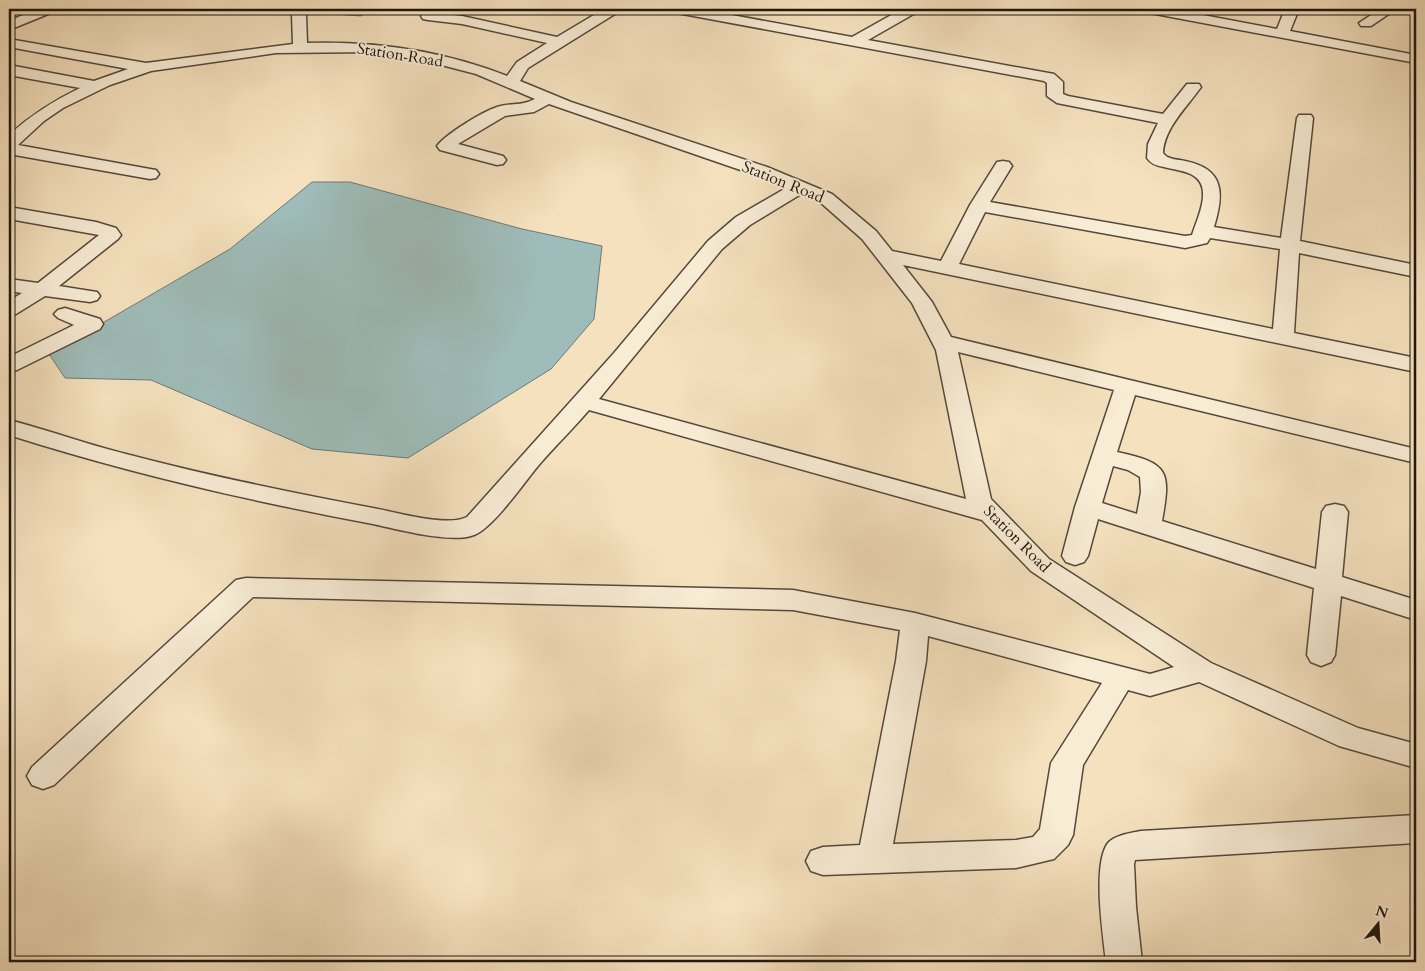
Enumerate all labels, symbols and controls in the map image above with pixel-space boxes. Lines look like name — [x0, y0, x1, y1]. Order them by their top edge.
street label: Station Road — [355, 37, 445, 73]
street label: Station Road — [739, 156, 828, 209]
street label: Station Road — [979, 501, 1056, 578]
north arrow — [1352, 898, 1402, 948]
text: N — [1373, 901, 1391, 923]

